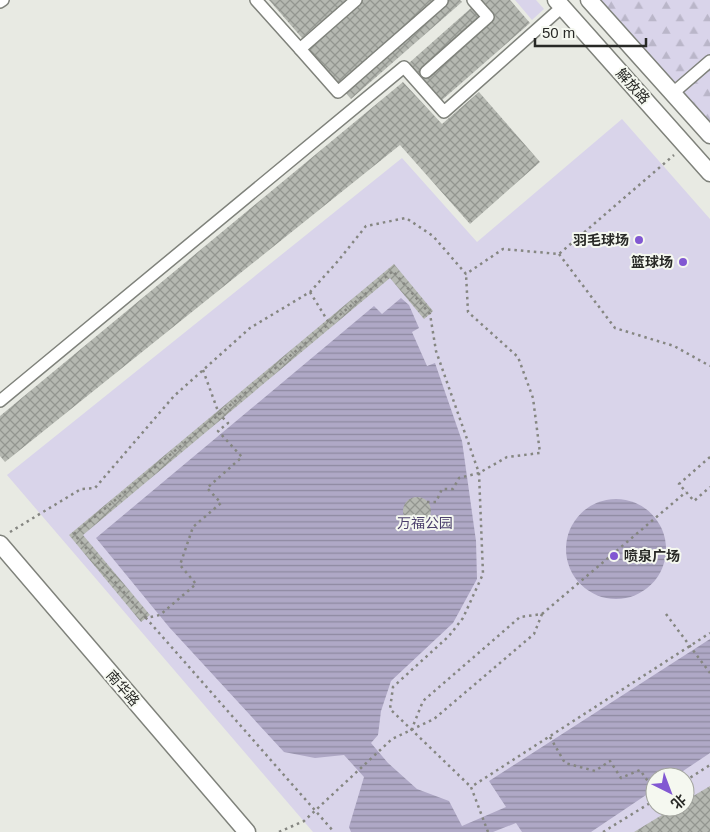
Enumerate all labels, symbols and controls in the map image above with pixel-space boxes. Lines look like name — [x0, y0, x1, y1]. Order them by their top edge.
scale bar — [535, 15, 646, 47]
text: 50 m — [542, 24, 575, 41]
street label: 解放路 — [613, 65, 653, 107]
place label: 羽毛球场 — [573, 232, 629, 248]
marker: 羽毛球场 — [633, 234, 645, 246]
place label: 篮球场 — [631, 254, 673, 270]
marker: 篮球场 — [677, 256, 689, 268]
park label: 万福公园 — [397, 515, 453, 531]
place label: 喷泉广场 — [624, 548, 680, 564]
marker: 喷泉广场 — [608, 550, 620, 562]
street label: 南华路 — [103, 667, 143, 709]
north arrow — [645, 767, 695, 817]
text: 北 — [668, 791, 689, 812]

